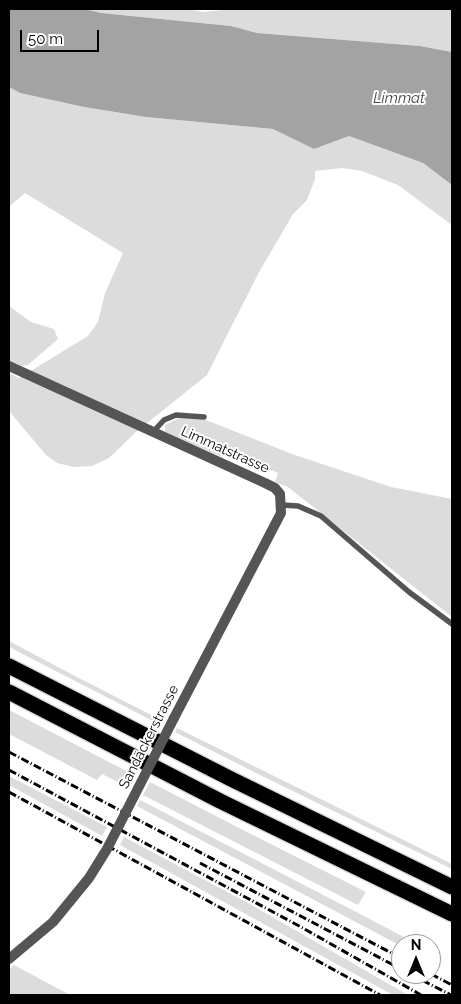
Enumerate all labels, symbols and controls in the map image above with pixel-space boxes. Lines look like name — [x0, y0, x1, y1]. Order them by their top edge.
scale bar — [22, 20, 101, 52]
text: 50 m — [28, 30, 63, 48]
water label: Limmat — [373, 89, 425, 107]
street label: Limmatstrasse — [178, 423, 272, 477]
street label: Sandäckerstrasse — [116, 682, 182, 792]
north arrow — [391, 934, 441, 984]
text: N — [411, 937, 421, 953]

